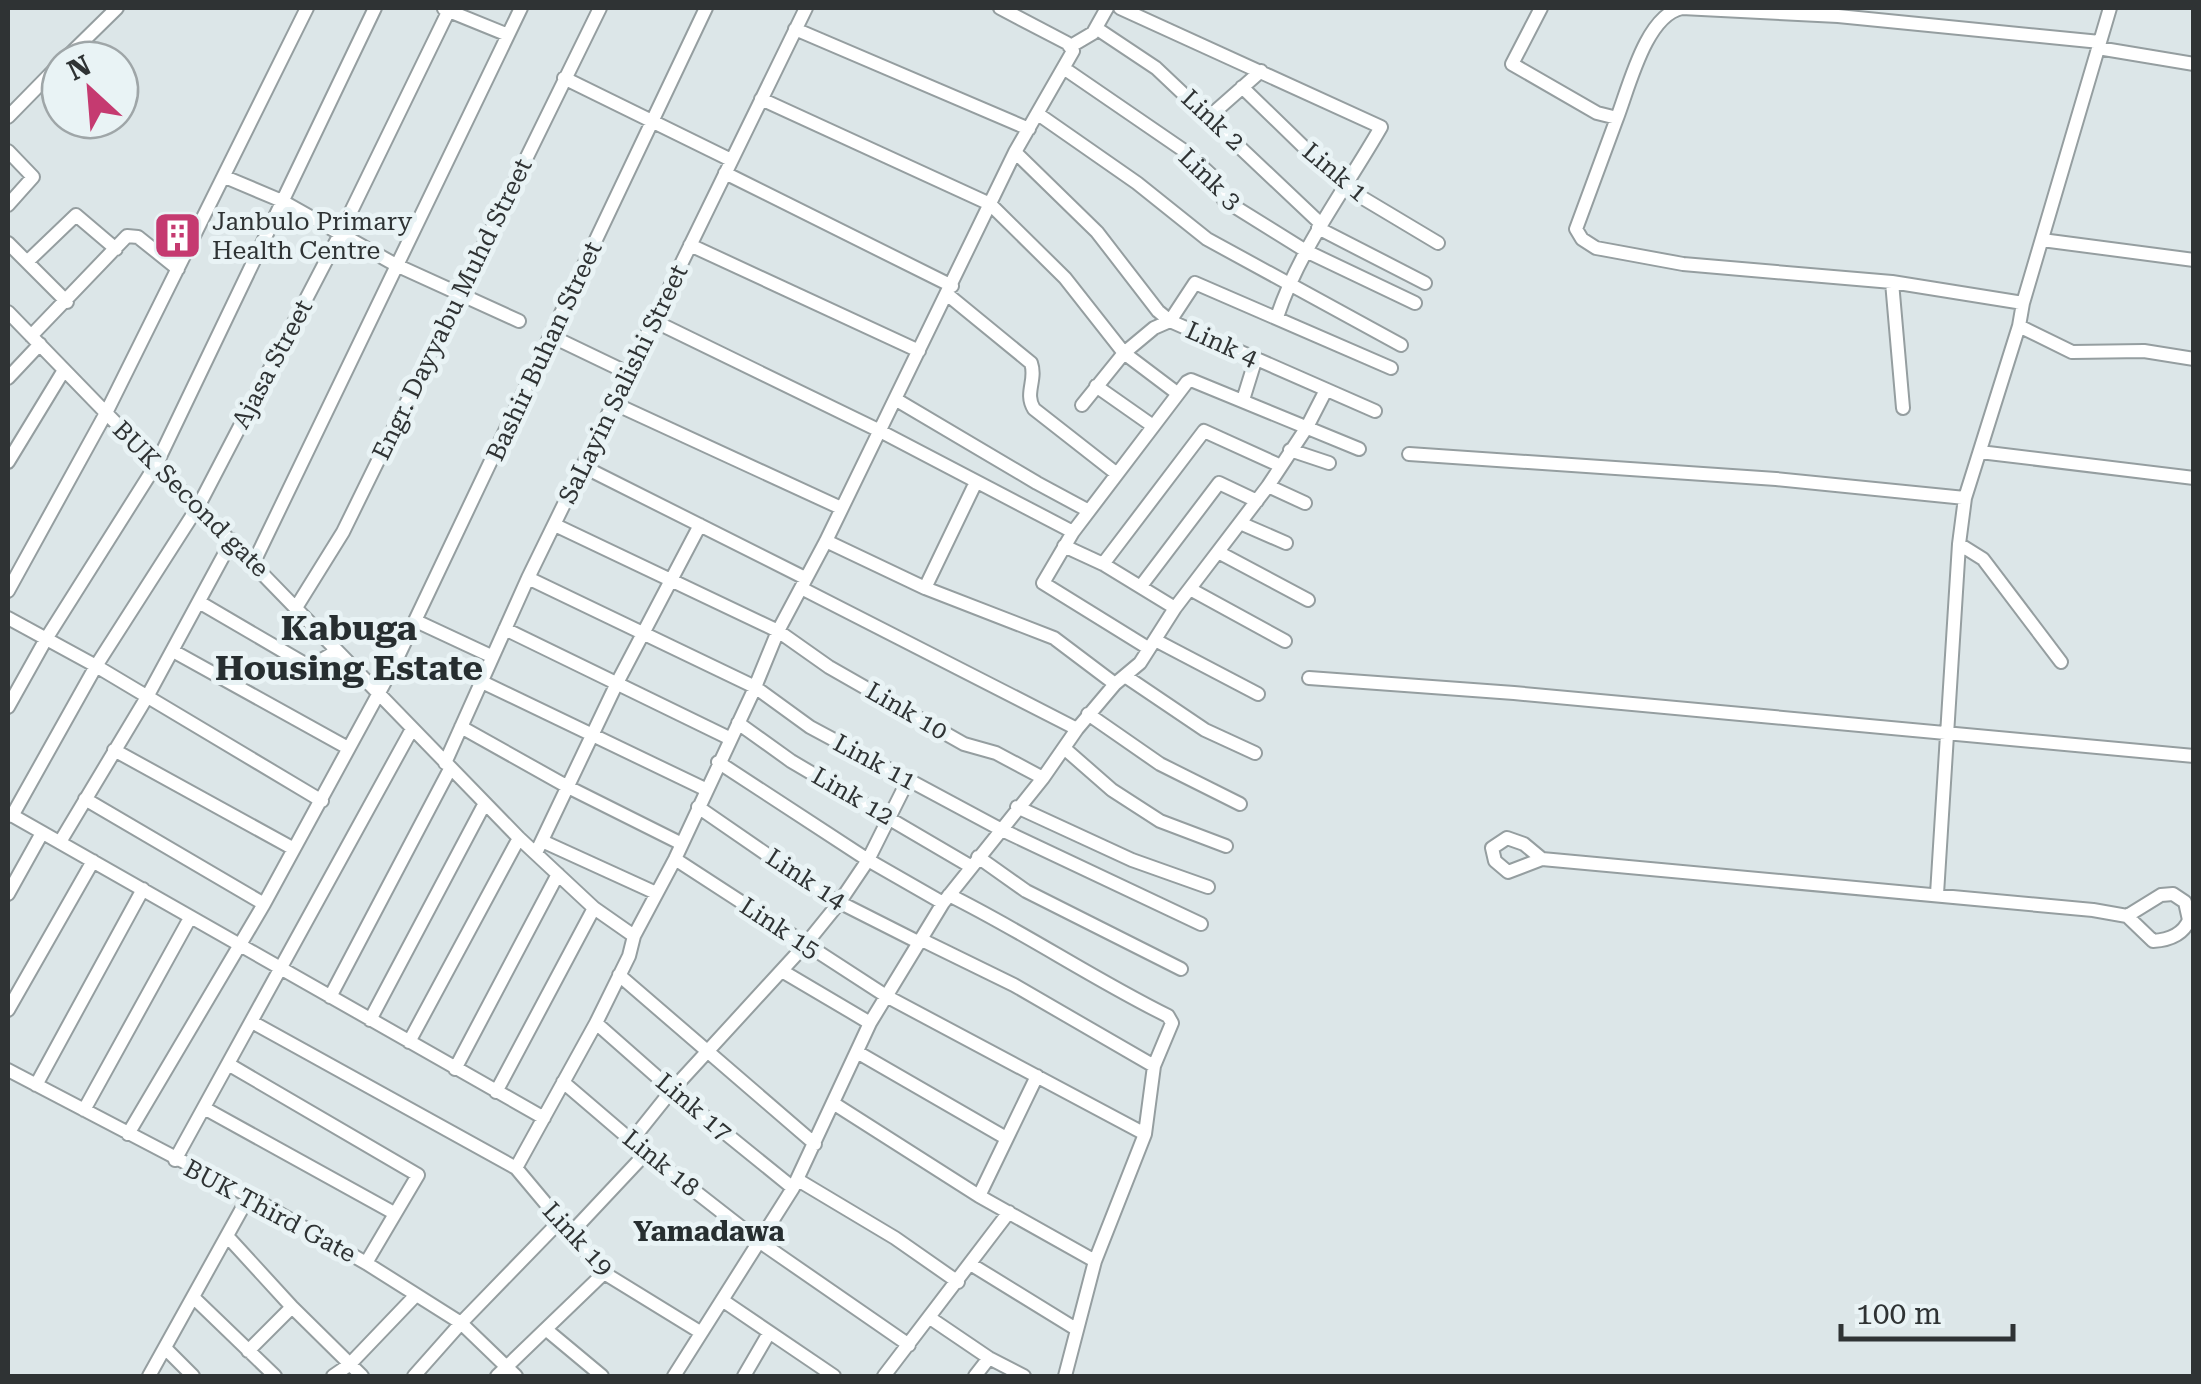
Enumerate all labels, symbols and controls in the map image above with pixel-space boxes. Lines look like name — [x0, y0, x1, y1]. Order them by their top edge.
north arrow — [40, 40, 140, 140]
text: N — [62, 48, 96, 88]
street label: Link 2 — [1176, 84, 1250, 156]
street label: Link 1 — [1297, 137, 1373, 207]
street label: Link 3 — [1173, 142, 1247, 216]
street label: Engr. Dayyabu Muhd Street — [366, 154, 538, 464]
place label: Janbulo Primary Health Centre — [212, 207, 412, 265]
building icon: Janbulo Primary Health Centre — [151, 209, 203, 261]
street label: Bashir Buhan Street — [480, 237, 608, 465]
street label: SaLayin Salishi Street — [552, 260, 694, 508]
street label: Ajasa Street — [226, 295, 318, 433]
street label: Link 4 — [1182, 315, 1262, 373]
street label: BUK Second gate — [107, 415, 275, 583]
district label: Kabuga Housing Estate — [215, 608, 483, 689]
street label: Link 10 — [861, 676, 953, 746]
street label: Link 11 — [829, 728, 921, 796]
street label: Link 12 — [807, 761, 899, 831]
street label: Link 14 — [761, 842, 851, 916]
street label: Link 15 — [735, 891, 825, 965]
street label: Link 17 — [650, 1067, 738, 1147]
street label: Link 18 — [617, 1124, 705, 1202]
street label: BUK Third Gate — [179, 1154, 361, 1268]
street label: Link 19 — [537, 1196, 619, 1282]
district label: Yamadawa — [633, 1215, 785, 1248]
scale bar — [1841, 1279, 2014, 1341]
text: 100 m — [1856, 1296, 1941, 1331]

